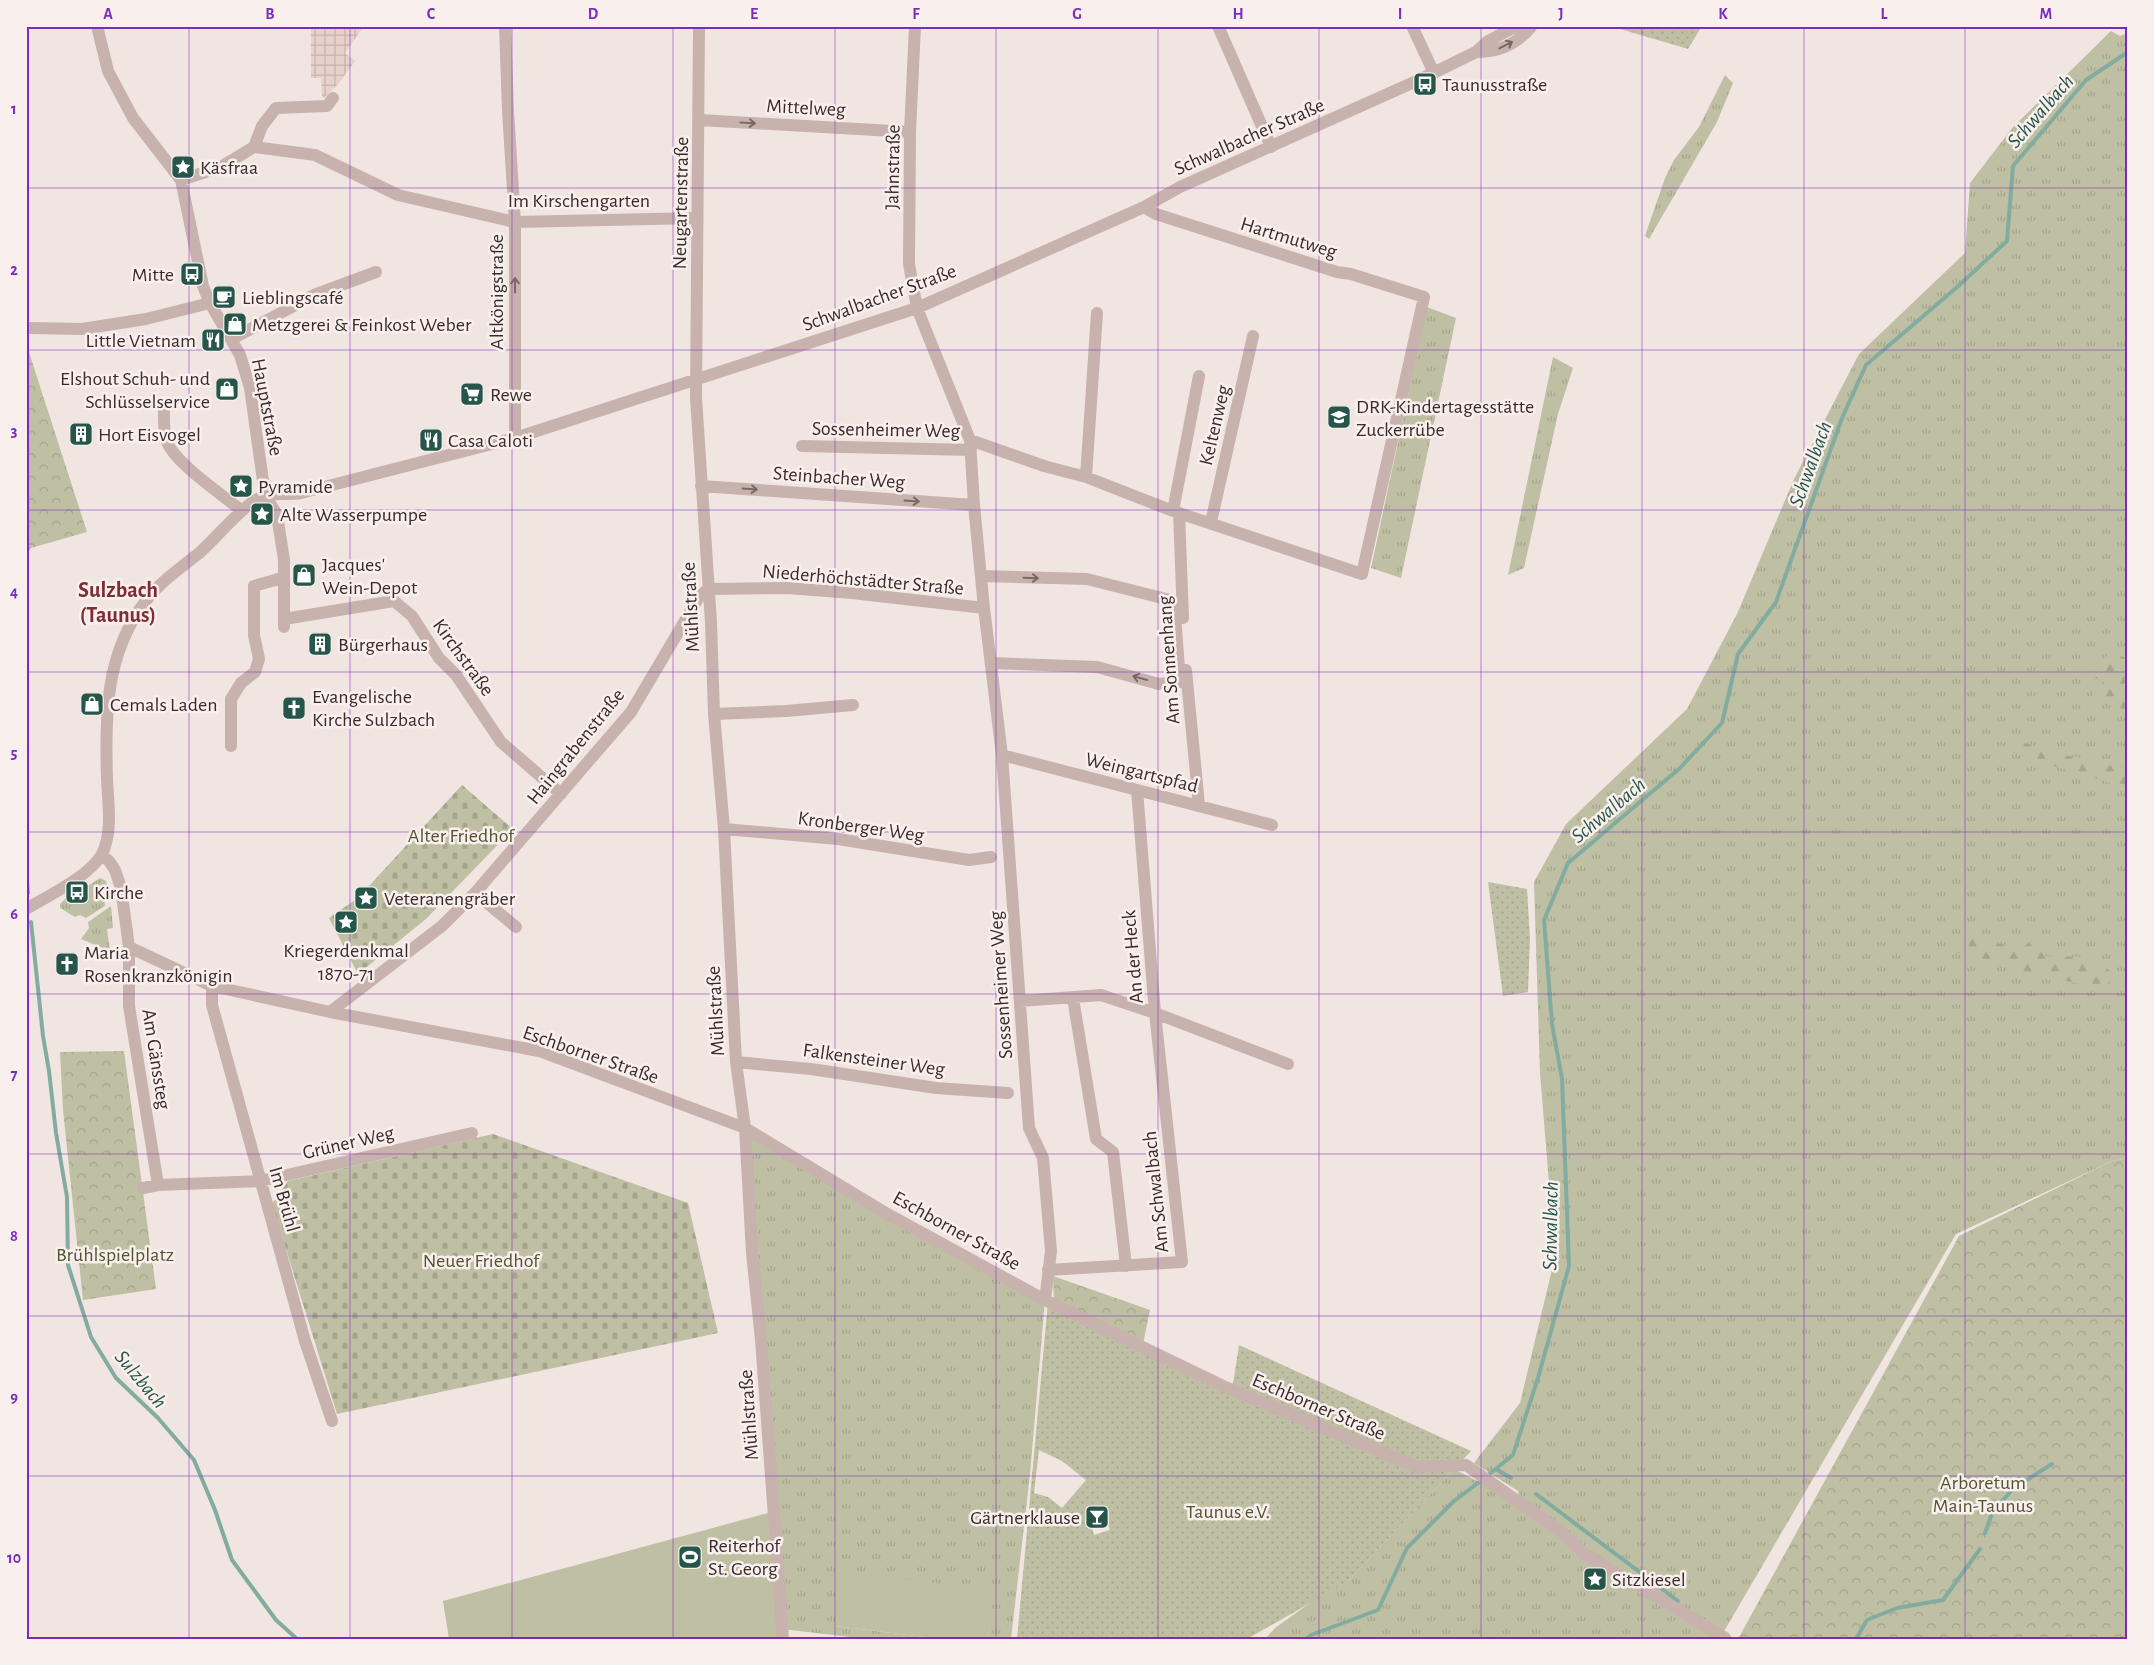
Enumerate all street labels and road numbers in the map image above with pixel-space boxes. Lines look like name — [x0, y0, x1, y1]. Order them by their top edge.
street label: Schwalbacher Straße — [1171, 95, 1328, 179]
street label: Mittelweg — [766, 96, 846, 120]
street label: Jahnstraße — [882, 124, 904, 210]
street label: Neugartenstraße — [670, 136, 692, 270]
street label: Im Kirschengarten — [508, 191, 650, 211]
street label: Hartmutweg — [1238, 214, 1340, 262]
street label: Altkönigstraße — [487, 234, 507, 350]
street label: Schwalbacher Straße — [800, 261, 959, 335]
street label: Hauptstraße — [248, 357, 286, 458]
street label: Keltenweg — [1196, 383, 1234, 467]
street label: Sossenheimer Weg — [812, 419, 961, 441]
street label: Steinbacher Weg — [772, 463, 906, 493]
street label: Mühlstraße — [679, 561, 703, 653]
street label: Niederhöchstädter Straße — [761, 561, 964, 599]
street label: Am Sonnenhang — [1155, 595, 1183, 725]
street label: Kirchstraße — [429, 615, 498, 700]
street label: Haingrabenstraße — [523, 685, 628, 808]
street label: Weingartspfad — [1083, 749, 1200, 797]
street label: Kronberger Weg — [796, 808, 926, 846]
street label: An der Heck — [1119, 909, 1147, 1004]
street label: Sossenheimer Weg — [986, 910, 1016, 1060]
street label: Mühlstraße — [704, 965, 728, 1057]
street label: Am Gänssteg — [138, 1007, 174, 1111]
street label: Eschborner Straße — [520, 1022, 661, 1088]
street label: Falkensteiner Weg — [802, 1040, 946, 1080]
street label: Grüner Weg — [301, 1123, 396, 1163]
street label: Am Schwalbach — [1140, 1130, 1172, 1254]
street label: Im Brühl — [265, 1164, 303, 1234]
street label: Eschborner Straße — [889, 1188, 1024, 1274]
street label: Mühlstraße — [736, 1369, 762, 1461]
street label: Eschborner Straße — [1249, 1370, 1388, 1444]

